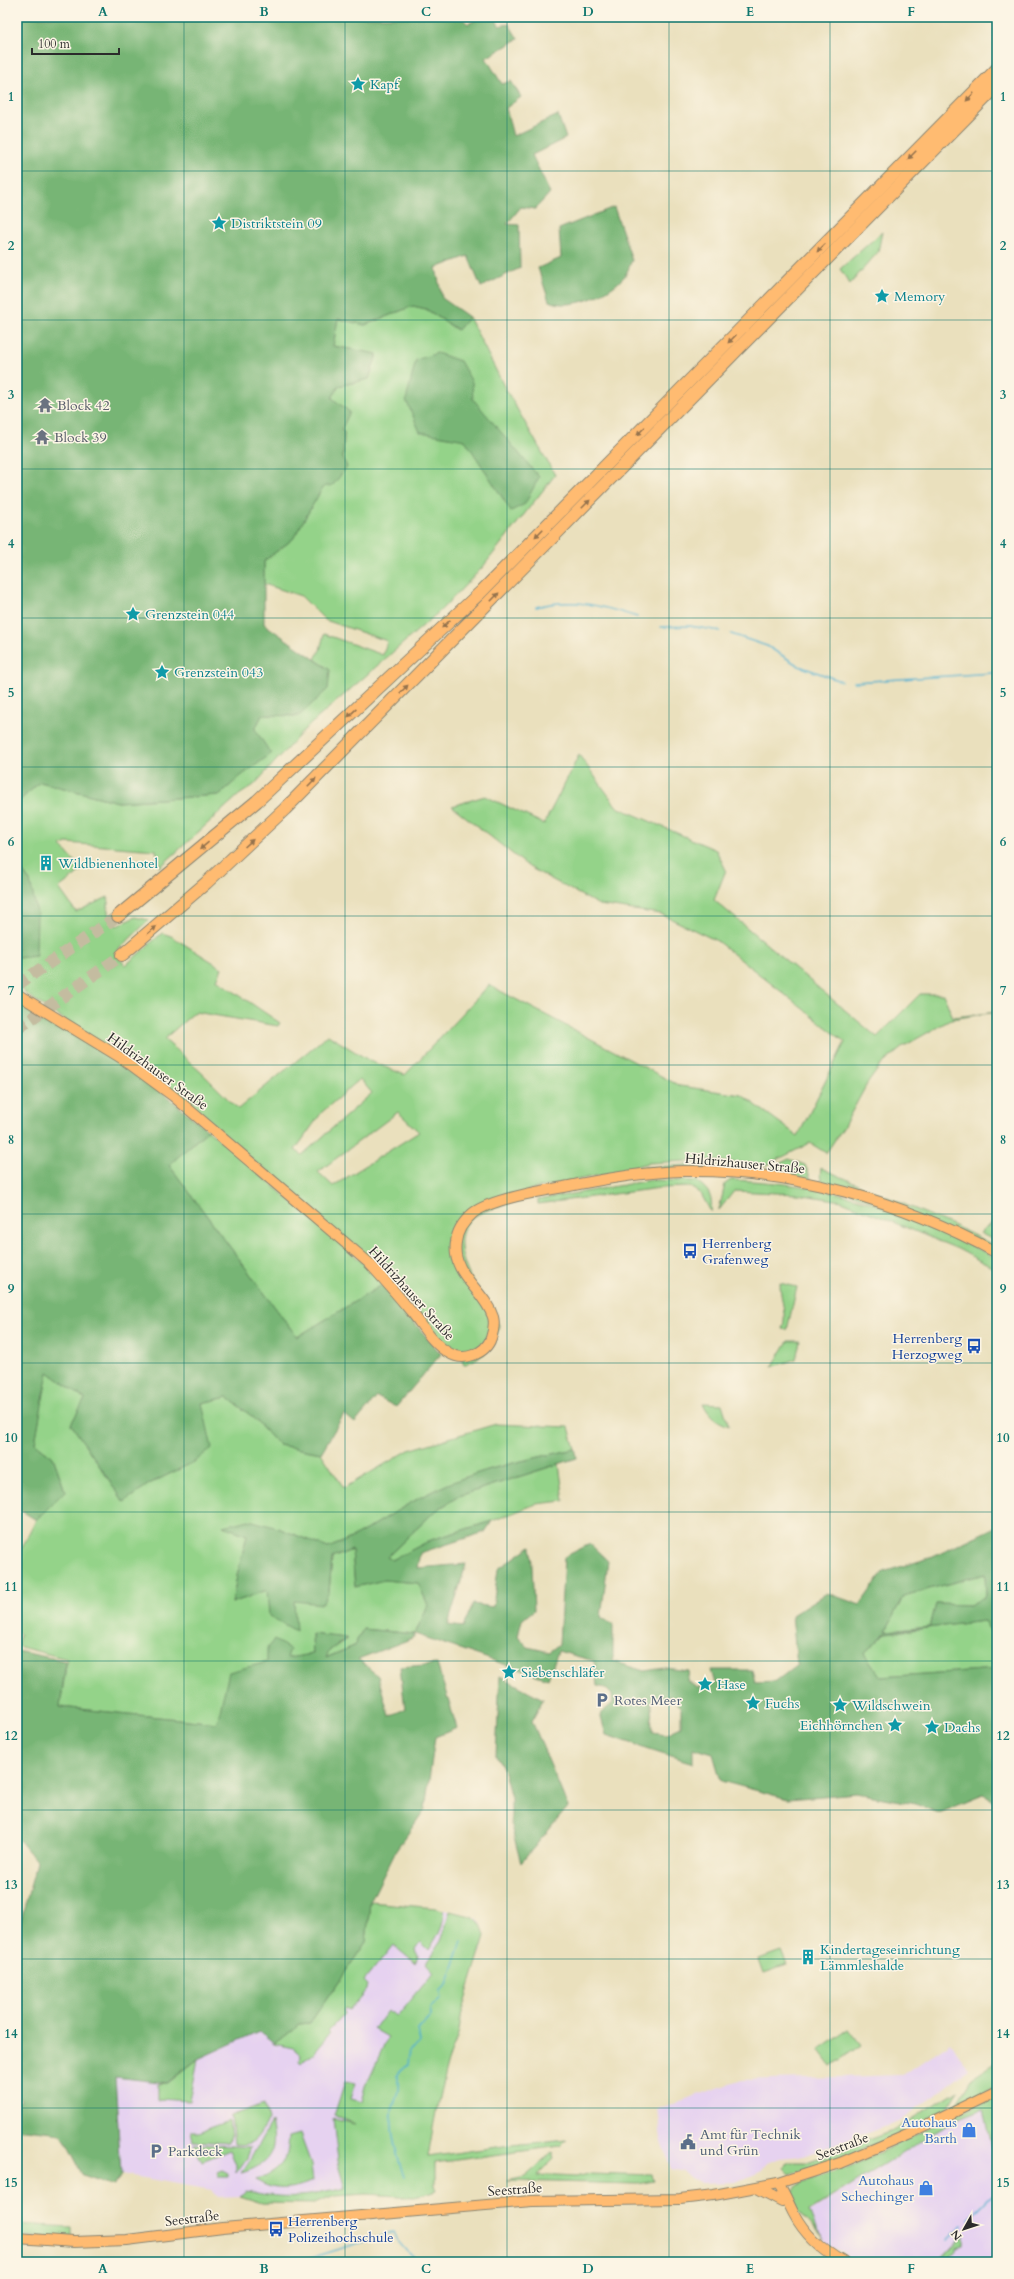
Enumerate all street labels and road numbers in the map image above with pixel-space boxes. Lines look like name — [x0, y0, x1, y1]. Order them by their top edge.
street label: Hildrizhauser Straße — [103, 1028, 212, 1115]
street label: Hildrizhauser Straße — [684, 1149, 806, 1178]
street label: Hildrizhauser Straße — [364, 1242, 459, 1344]
street label: Seestraße — [813, 2128, 871, 2165]
street label: Seestraße — [487, 2178, 543, 2201]
street label: Seestraße — [164, 2206, 220, 2231]

